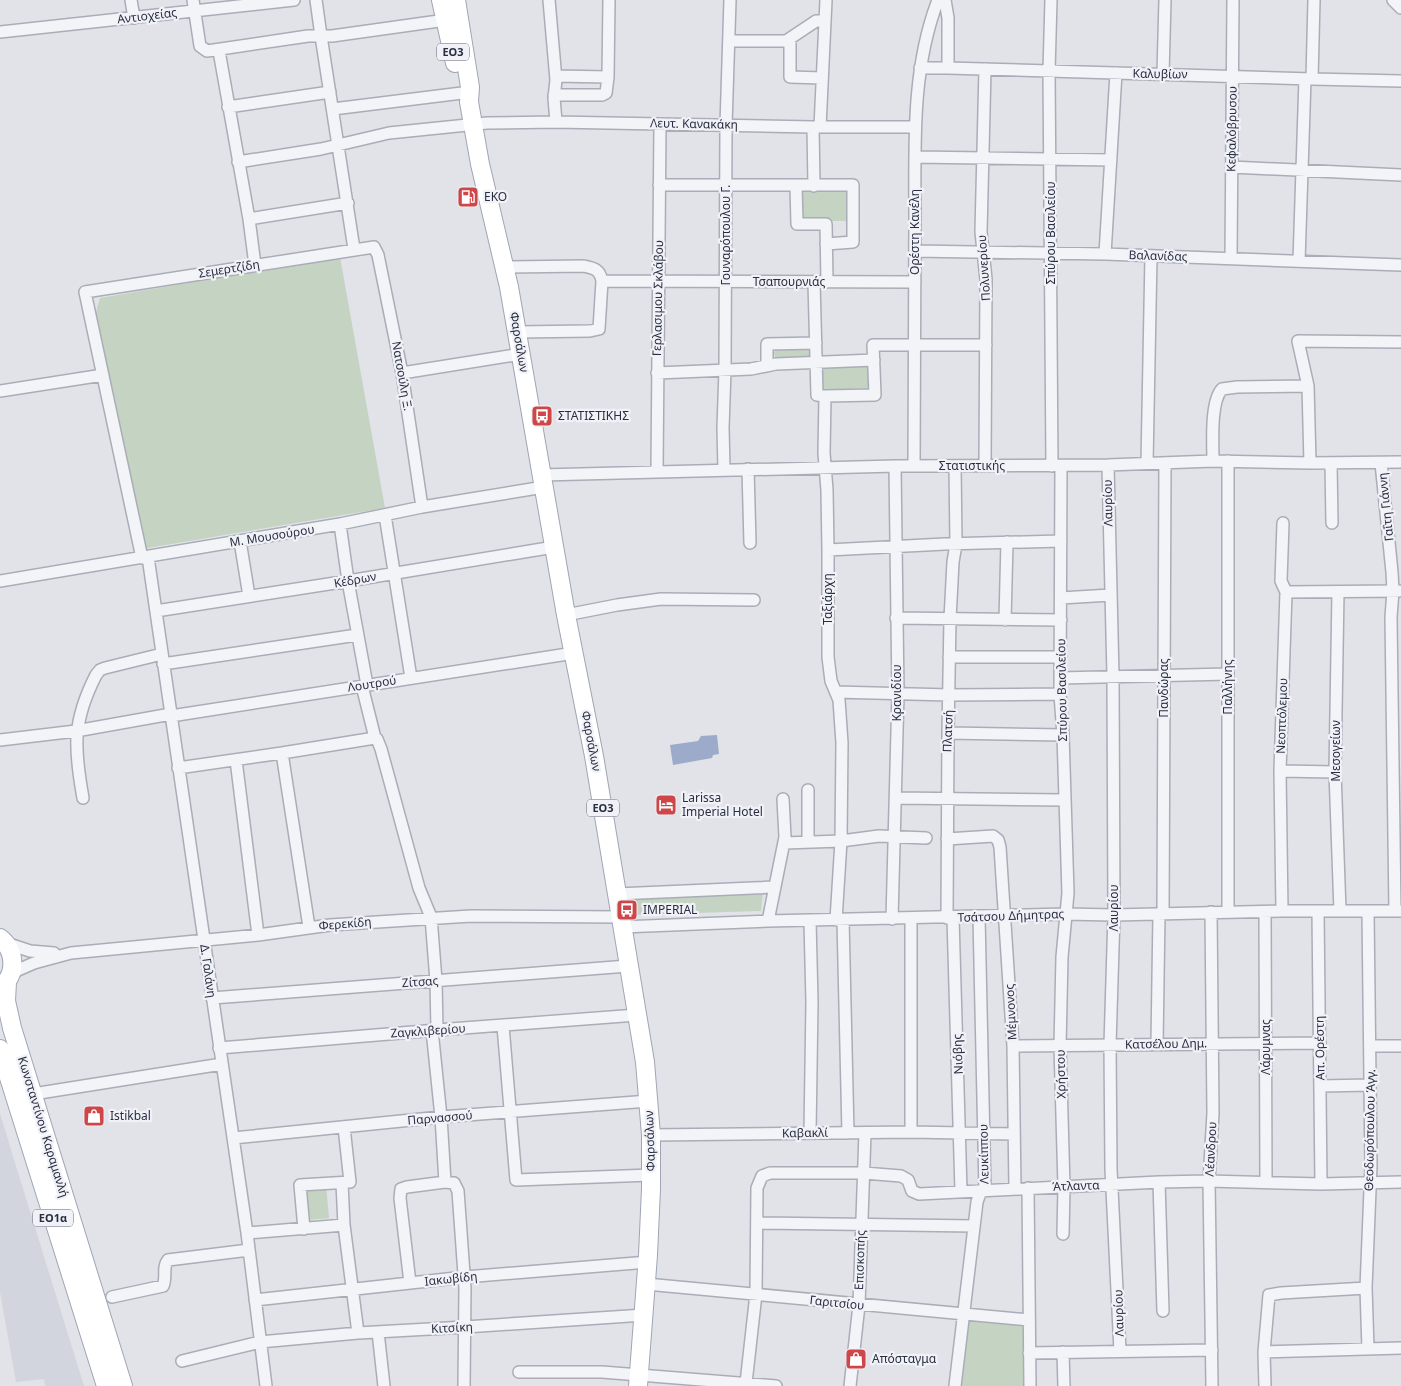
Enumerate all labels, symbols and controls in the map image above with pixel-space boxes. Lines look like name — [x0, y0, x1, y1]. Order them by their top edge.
street label: Αντιοχείας — [116, 3, 178, 28]
road number: ΕΟ3 — [437, 44, 469, 61]
street label: Καλυβίων — [1132, 65, 1188, 82]
street label: Κεφαλόβρυσου — [1222, 86, 1241, 172]
street label: Λευτ. Κανακάκη — [650, 114, 738, 133]
street label: Σπύρου Βασιλείου — [1042, 181, 1059, 285]
fuel station icon: EKO — [456, 185, 480, 209]
street label: Γουναρόπουλου Γ. — [717, 185, 734, 285]
place label: EKO — [484, 188, 507, 205]
street label: Ορέστη Κανέλη — [906, 189, 923, 275]
street label: Πολυνερίου — [973, 234, 994, 302]
street label: Γερλασιμου Σκλάβου — [648, 240, 667, 356]
street label: Βαλανίδας — [1128, 246, 1188, 265]
street label: Σεμερτζίδη — [197, 255, 261, 282]
street label: Τσαπουρνιάς — [753, 273, 825, 290]
street label: Φαρσάλων — [506, 310, 533, 373]
street label: Νατσούλη Ξ. — [388, 340, 417, 412]
bus stop icon: ΣΤΑΤΙΣΤΙΚΗΣ — [530, 404, 554, 428]
place label: ΣΤΑΤΙΣΤΙΚΗΣ — [558, 407, 629, 424]
street label: Στατιστικής — [939, 457, 1005, 474]
street label: Γαΐτη Γιάννη — [1373, 472, 1398, 542]
street label: Λαυρίου — [1099, 479, 1116, 527]
street label: Μ. Μουσούρου — [228, 520, 316, 551]
street label: Κέδρων — [332, 567, 377, 592]
street label: Ταξιάρχη — [819, 573, 836, 625]
street label: Σπύρου Βασιλείου — [1052, 638, 1071, 742]
street label: Πανδώρας — [1155, 658, 1172, 718]
street label: Παλλήνης — [1219, 659, 1236, 715]
street label: Κρανιδίου — [888, 664, 905, 722]
street label: Λουτρού — [346, 671, 398, 696]
street label: Νεοπτόλεμου — [1272, 678, 1291, 754]
street label: Φαρσάλων — [577, 709, 606, 772]
street label: Πλατσή — [938, 709, 957, 753]
street label: Μεσογείων — [1327, 720, 1344, 782]
place label: Larissa Imperial Hotel — [682, 789, 763, 820]
hotel icon: Larissa Imperial Hotel — [654, 793, 678, 817]
road number: ΕΟ3 — [587, 800, 619, 816]
street label: Λαυρίου — [1105, 884, 1122, 932]
bus stop icon: IMPERIAL — [615, 898, 639, 922]
place label: IMPERIAL — [643, 901, 697, 918]
street label: Τσάτσου Δήμητρας — [957, 905, 1065, 926]
street label: Φερεκίδη — [318, 913, 372, 934]
street label: Δ. Γαλάνη — [196, 943, 221, 999]
street label: Ζίτσας — [401, 972, 439, 991]
street label: Μέμνονος — [1001, 983, 1020, 1041]
street label: Απ. Ορέστη — [1310, 1016, 1329, 1080]
street label: Ζαγκλιβερίου — [390, 1019, 466, 1042]
street label: Λάρυμνας — [1257, 1019, 1274, 1075]
street label: Νιόβης — [948, 1033, 967, 1075]
street label: Κατσέλου Δημ. — [1125, 1034, 1207, 1053]
street label: Χρήστου — [1052, 1049, 1069, 1099]
street label: Κωνσταντίνου Καραμανλή — [14, 1054, 73, 1199]
street label: Θεοδωρόπουλου Άγγ. — [1360, 1069, 1379, 1191]
shop icon: Istikbal — [82, 1104, 106, 1128]
street label: Παρνασσού — [407, 1106, 473, 1129]
place label: Istikbal — [110, 1107, 151, 1124]
street label: Φαρσάλων — [640, 1110, 659, 1172]
street label: Λέανδρου — [1201, 1121, 1220, 1177]
street label: Καβακλί — [782, 1124, 828, 1141]
street label: Λευκίππου — [974, 1124, 993, 1184]
street label: Άτλαντα — [1052, 1176, 1100, 1195]
road number: ΕΟ1α — [33, 1210, 73, 1226]
street label: Επισκοπής — [850, 1229, 869, 1290]
street label: Ιακωβίδη — [424, 1267, 478, 1290]
street label: Λαυρίου — [1109, 1289, 1128, 1337]
street label: Γαριτσίου — [809, 1291, 865, 1314]
street label: Κιτσίκη — [431, 1318, 473, 1337]
shop icon: Απόσταγμα — [844, 1347, 868, 1371]
place label: Απόσταγμα — [872, 1350, 937, 1367]

